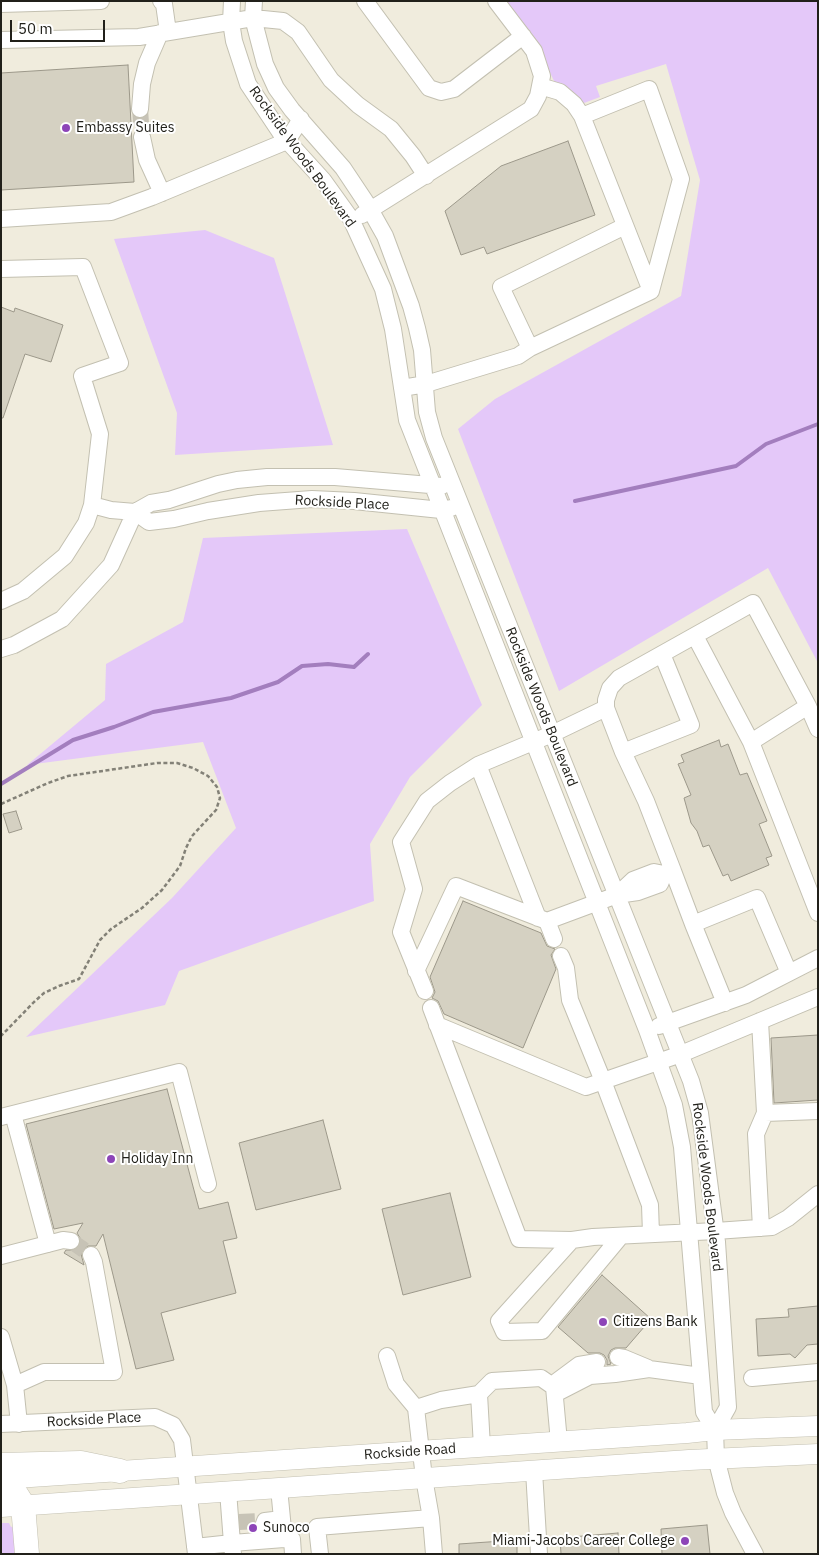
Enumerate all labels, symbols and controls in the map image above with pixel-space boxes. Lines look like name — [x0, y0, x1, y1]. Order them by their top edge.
scale bar — [12, 10, 108, 42]
text: 50 m — [18, 19, 53, 38]
street label: Rockside Woods Boulevard — [245, 83, 359, 231]
place label: Embassy Suites — [76, 120, 175, 136]
marker: Embassy Suites — [60, 122, 72, 134]
street label: Rockside Place — [294, 492, 390, 514]
street label: Rockside Woods Boulevard — [501, 625, 581, 789]
street label: Rockside Woods Boulevard — [688, 1102, 726, 1272]
place label: Holiday Inn — [121, 1151, 193, 1167]
marker: Holiday Inn — [105, 1153, 117, 1165]
place label: Citizens Bank — [613, 1314, 698, 1330]
marker: Citizens Bank — [597, 1316, 609, 1328]
street label: Rockside Place — [46, 1409, 142, 1431]
street label: Rockside Road — [363, 1440, 457, 1464]
place label: Sunoco — [263, 1520, 310, 1536]
marker: Sunoco — [247, 1522, 259, 1534]
place label: Miami-Jacobs Career College — [492, 1533, 675, 1549]
marker: Miami-Jacobs Career College — [679, 1535, 691, 1547]

